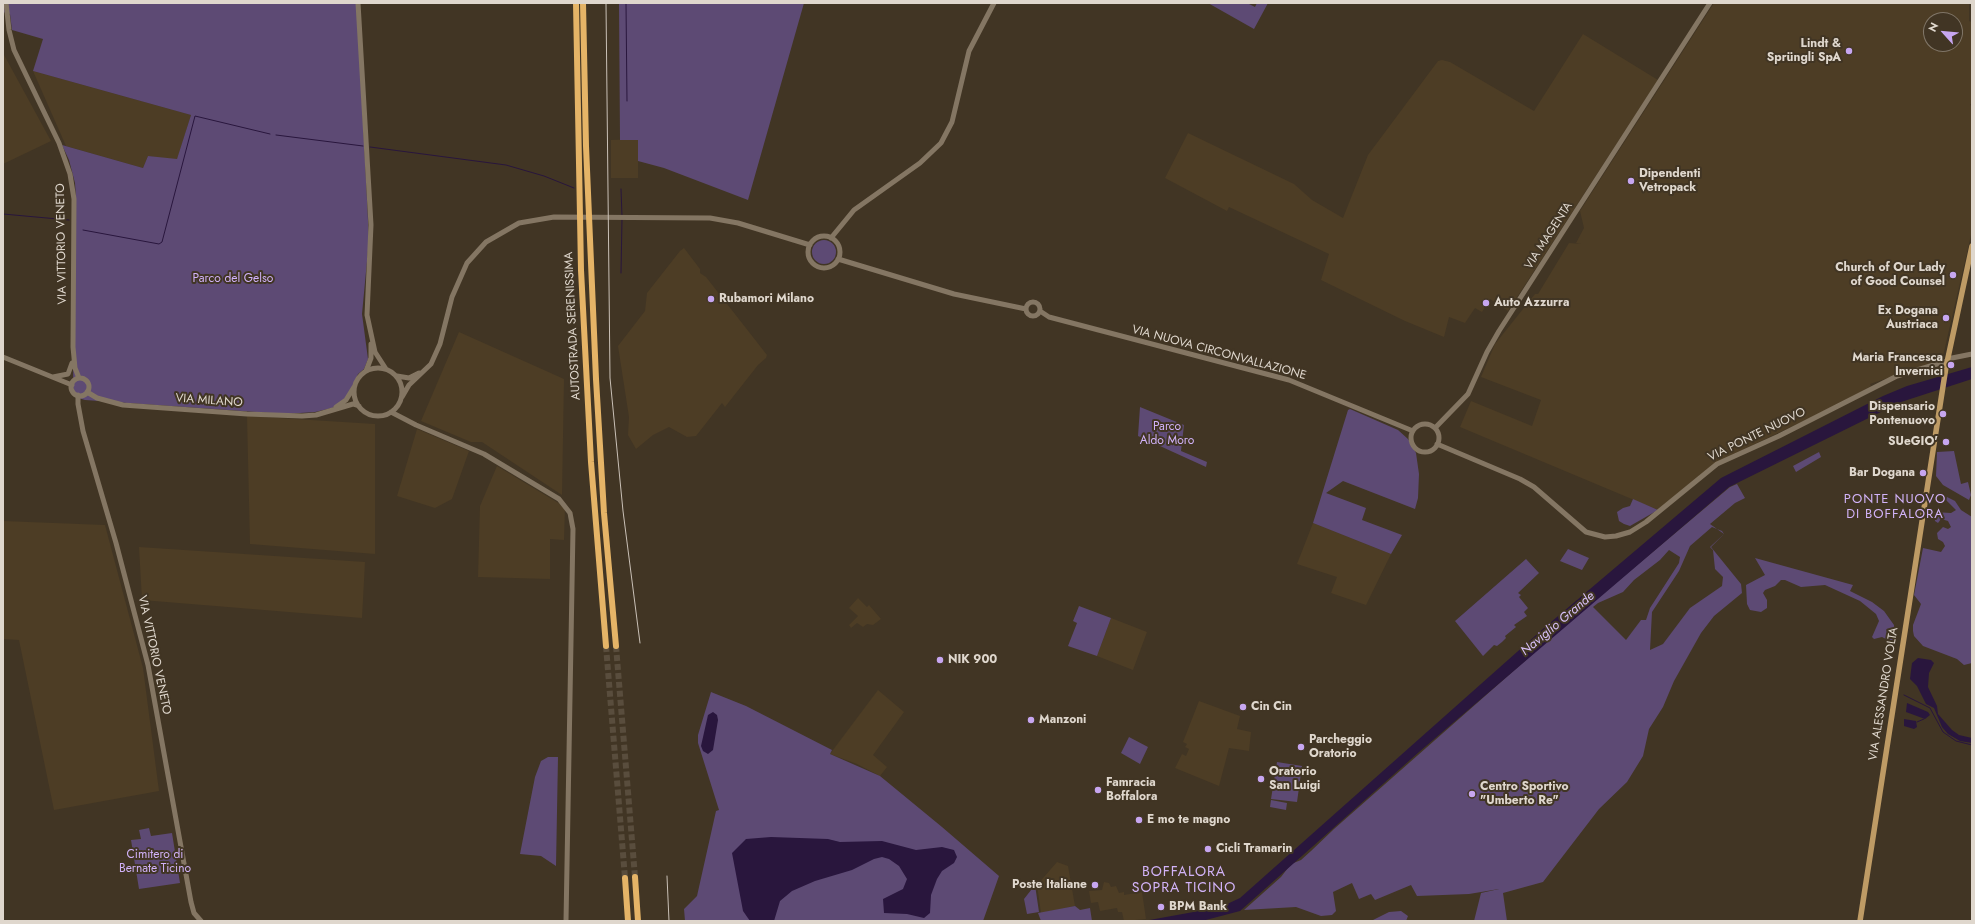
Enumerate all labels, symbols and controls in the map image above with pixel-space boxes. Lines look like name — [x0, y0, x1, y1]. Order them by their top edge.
north arrow — [1923, 12, 1963, 52]
text: N — [1924, 19, 1942, 35]
place label: Lindt & Sprüngli SpA — [1767, 37, 1841, 65]
marker: Lindt & Sprüngli SpA — [1844, 46, 1854, 56]
place label: Dipendenti Vetropack — [1639, 167, 1701, 195]
marker: Dipendenti Vetropack — [1626, 176, 1636, 186]
street label: VIA VITTORIO VENETO — [54, 183, 70, 305]
street label: VIA MAGENTA — [1522, 200, 1576, 272]
street label: AUTOSTRADA SERENISSIMA — [562, 251, 584, 401]
place label: Church of Our Lady of Good Counsel — [1835, 261, 1945, 289]
marker: Church of Our Lady of Good Counsel — [1948, 270, 1958, 280]
park label: Parco del Gelso — [193, 272, 273, 286]
place label: Rubamori Milano — [719, 292, 814, 306]
marker: Rubamori Milano — [706, 294, 716, 304]
place label: Auto Azzurra — [1494, 296, 1569, 310]
marker: Auto Azzurra — [1481, 298, 1491, 308]
place label: Ex Dogana Austriaca — [1878, 304, 1938, 332]
marker: Ex Dogana Austriaca — [1941, 313, 1951, 323]
street label: VIA NUOVA CIRCONVALLAZIONE — [1130, 323, 1308, 383]
place label: Maria Francesca Invernici — [1852, 351, 1943, 379]
marker: Maria Francesca Invernici — [1946, 360, 1956, 370]
street label: VIA MILANO — [175, 391, 243, 411]
place label: Dispensario Pontenuovo — [1869, 400, 1935, 428]
street label: VIA PONTE NUOVO — [1706, 405, 1808, 465]
marker: Dispensario Pontenuovo — [1938, 409, 1948, 419]
park label: Parco Aldo Moro — [1140, 420, 1194, 448]
place label: SUeGIO' — [1888, 435, 1938, 449]
marker: SUeGIO' — [1941, 437, 1951, 447]
place label: Bar Dogana — [1849, 466, 1915, 480]
marker: Bar Dogana — [1918, 468, 1928, 478]
district label: PONTE NUOVO DI BOFFALORA — [1844, 492, 1946, 523]
water label: Naviglio Grande — [1518, 589, 1598, 659]
street label: VIA VITTORIO VENETO — [134, 594, 174, 716]
street label: VIA ALESSANDRO VOLTA — [1866, 626, 1902, 762]
place label: NIK 900 — [948, 653, 997, 667]
marker: NIK 900 — [935, 655, 945, 665]
place label: Cin Cin — [1251, 700, 1292, 714]
marker: Cin Cin — [1238, 702, 1248, 712]
place label: Manzoni — [1039, 713, 1086, 727]
marker: Manzoni — [1026, 715, 1036, 725]
place label: Parcheggio Oratorio — [1309, 733, 1372, 761]
marker: Parcheggio Oratorio — [1296, 742, 1306, 752]
place label: Oratorio San Luigi — [1269, 765, 1320, 793]
marker: Oratorio San Luigi — [1256, 774, 1266, 784]
place label: Famracia Boffalora — [1106, 776, 1157, 804]
place label: Centro Sportivo "Umberto Re" — [1480, 780, 1569, 808]
marker: Famracia Boffalora — [1093, 785, 1103, 795]
marker: Centro Sportivo "Umberto Re" — [1467, 789, 1477, 799]
place label: E mo te magno — [1147, 813, 1230, 827]
marker: E mo te magno — [1134, 815, 1144, 825]
place label: Cicli Tramarin — [1216, 842, 1292, 856]
marker: Cicli Tramarin — [1203, 844, 1213, 854]
park label: Cimitero di Bernate Ticino — [119, 848, 191, 876]
district label: BOFFALORA SOPRA TICINO — [1132, 865, 1236, 898]
place label: Poste Italiane — [1012, 878, 1087, 892]
marker: Poste Italiane — [1090, 880, 1100, 890]
place label: BPM Bank — [1169, 900, 1227, 914]
marker: BPM Bank — [1156, 902, 1166, 912]

